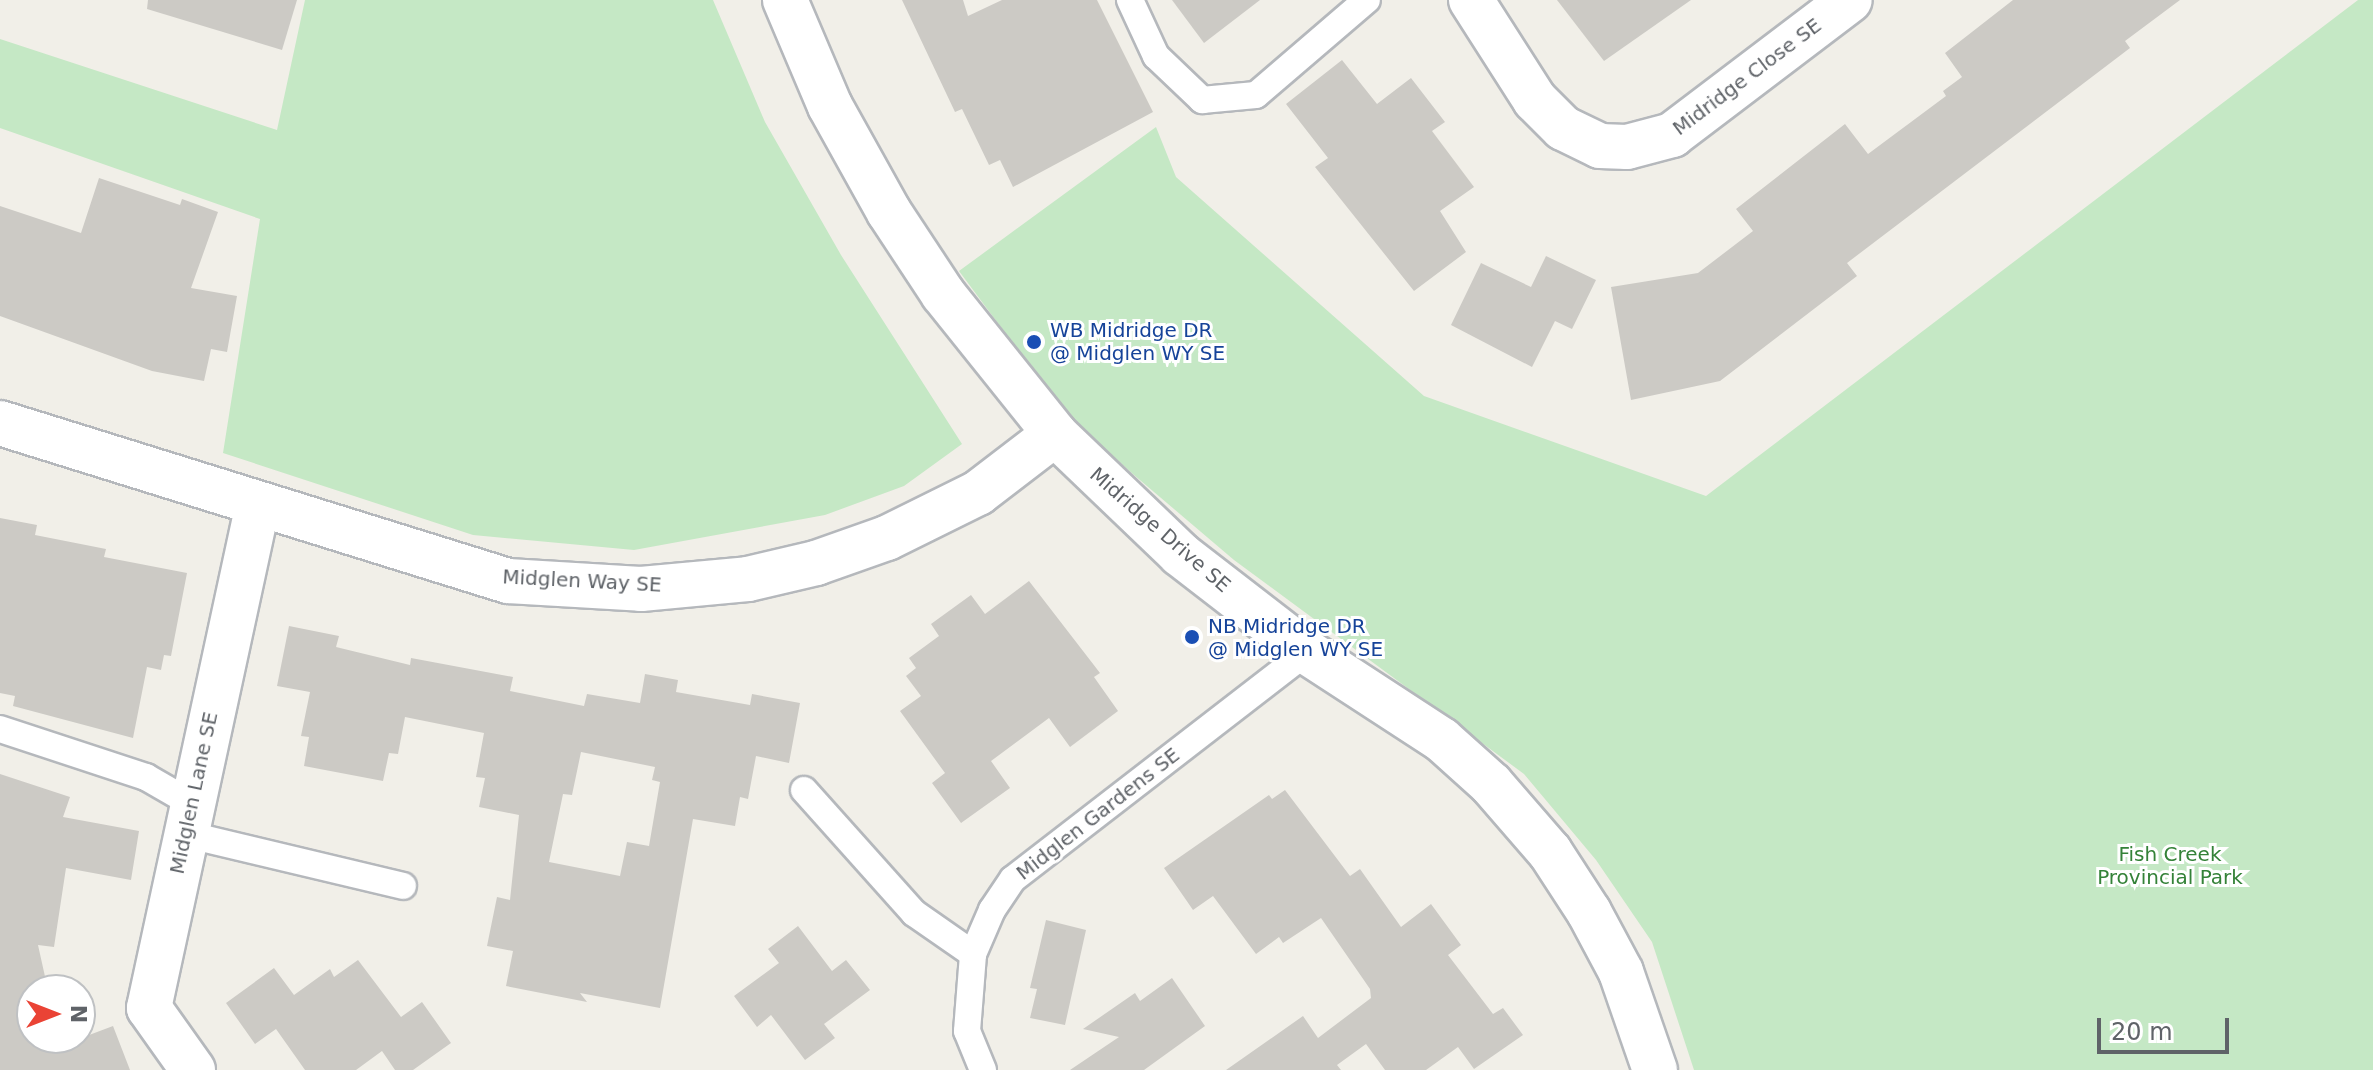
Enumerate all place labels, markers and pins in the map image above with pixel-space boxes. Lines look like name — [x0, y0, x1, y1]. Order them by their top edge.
place label: WB Midridge DR @ Midglen WY SE — [1050, 318, 1225, 365]
marker: WB Midridge DR @ Midglen WY SE — [1025, 333, 1043, 351]
place label: NB Midridge DR @ Midglen WY SE — [1208, 614, 1383, 661]
marker: NB Midridge DR @ Midglen WY SE — [1183, 628, 1201, 646]

